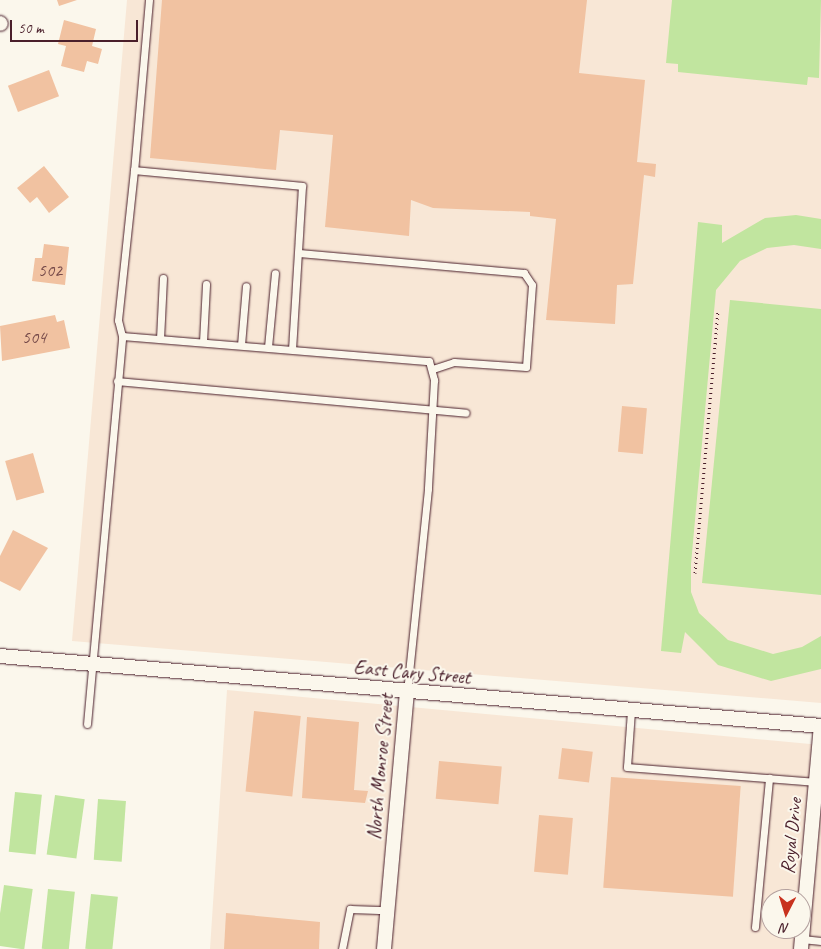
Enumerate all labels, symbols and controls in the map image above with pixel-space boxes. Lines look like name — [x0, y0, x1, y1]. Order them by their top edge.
scale bar — [12, 10, 140, 42]
text: 50 m — [18, 19, 44, 38]
house number: 502 — [38, 259, 62, 281]
house number: 504 — [22, 326, 46, 348]
street label: East Cary Street — [352, 655, 472, 689]
street label: North Monroe Street — [362, 693, 398, 841]
street label: Royal Drive — [775, 797, 807, 875]
north arrow — [761, 889, 811, 939]
text: N — [780, 920, 790, 937]

